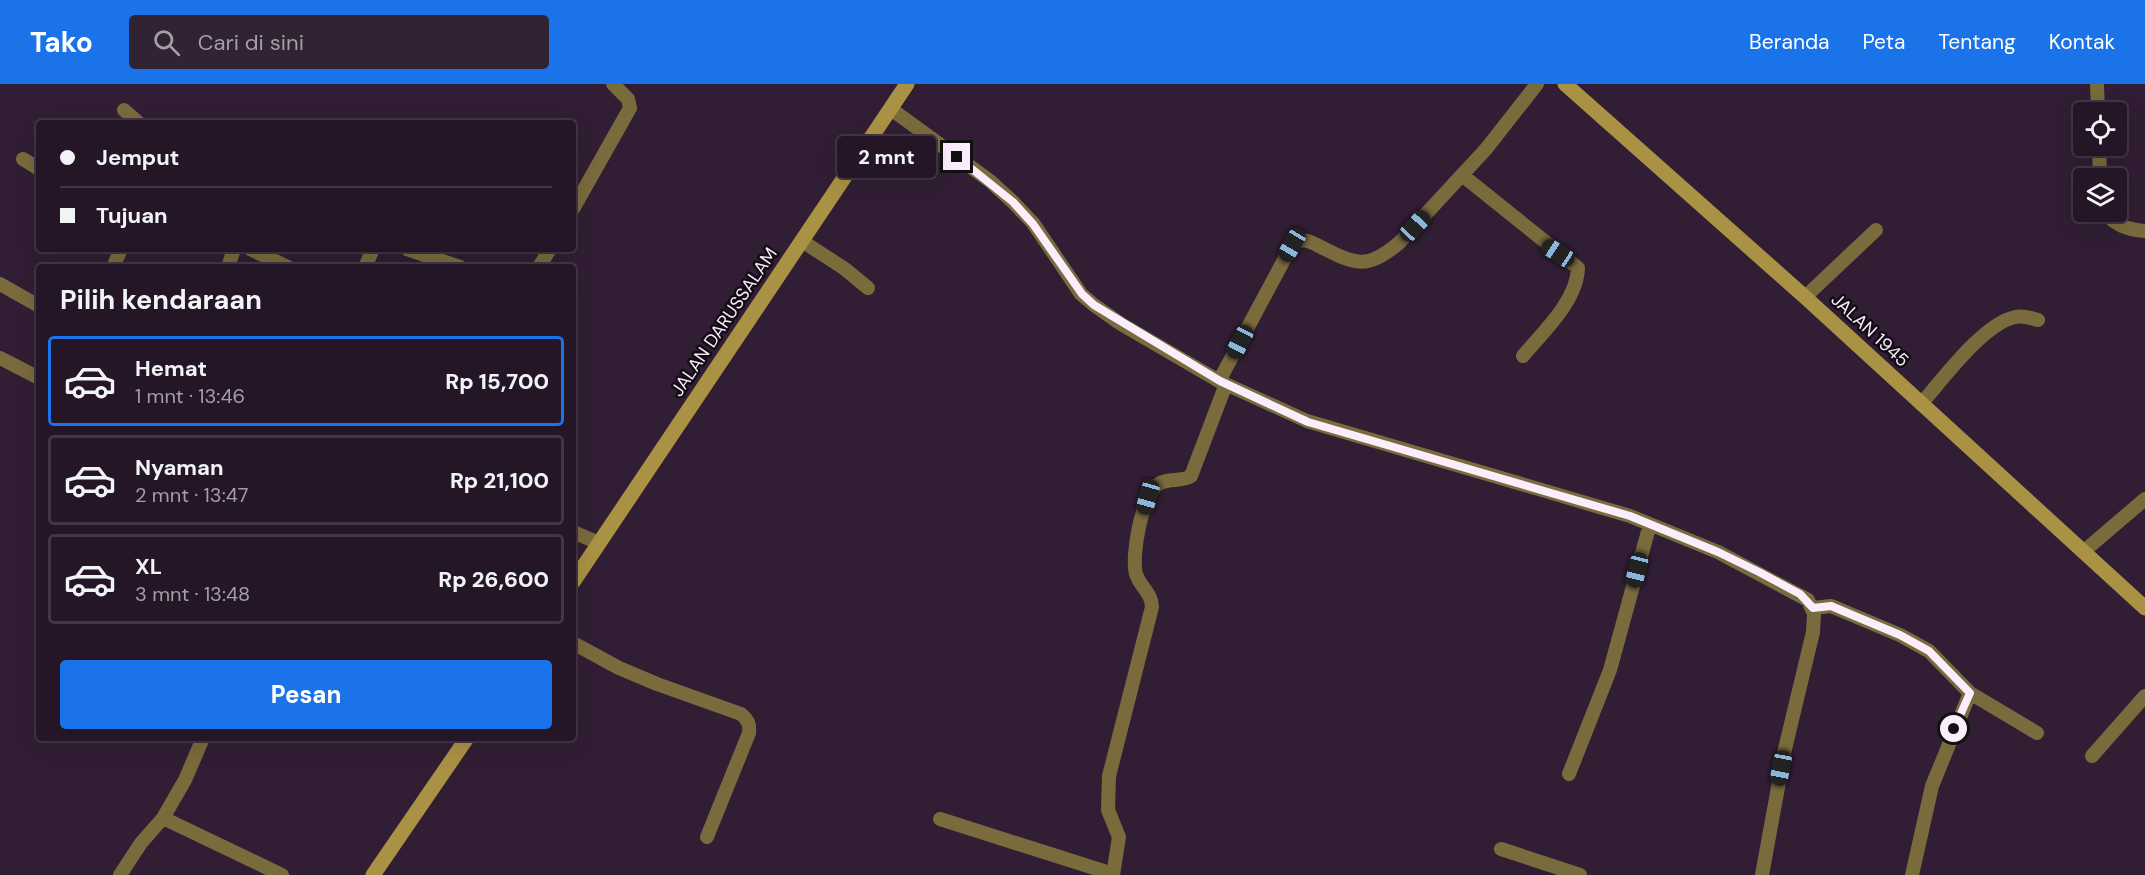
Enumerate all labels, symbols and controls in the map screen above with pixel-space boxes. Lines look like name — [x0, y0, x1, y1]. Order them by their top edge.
search box — [129, 15, 549, 69]
text: Tako — [30, 24, 93, 61]
icon: search — [150, 26, 183, 59]
text: Cari di sini — [198, 28, 304, 57]
text: Beranda — [1749, 28, 1830, 56]
text: Peta — [1863, 28, 1905, 56]
text: Tentang — [1938, 28, 2016, 56]
text: Kontak — [2049, 28, 2115, 56]
map controls — [2073, 102, 2127, 222]
button: locate — [2073, 102, 2127, 156]
callout: 2 mnt — [837, 136, 936, 178]
text: Jemput — [96, 143, 179, 172]
route end — [943, 143, 970, 170]
text: 2 mnt — [858, 144, 915, 170]
button: layers — [2073, 168, 2127, 222]
text: Tujuan — [96, 201, 168, 230]
car — [1396, 207, 1434, 245]
car — [1275, 225, 1309, 265]
car — [1538, 236, 1578, 270]
street label: JALAN DARUSSALAM — [665, 243, 783, 401]
text: Pilih kendaraan — [60, 282, 262, 317]
street label: JALAN 1945 — [1826, 288, 1914, 372]
car — [1224, 322, 1256, 362]
icon: car — [63, 354, 117, 408]
text: Hemat — [135, 354, 207, 383]
text: Rp 15,700 — [445, 367, 549, 396]
text: 1 mnt · 13:46 — [135, 383, 245, 409]
icon: car — [63, 453, 117, 507]
text: Nyaman — [135, 453, 224, 482]
text: Rp 21,100 — [450, 466, 549, 495]
car — [1134, 477, 1162, 517]
text: 2 mnt · 13:47 — [135, 482, 249, 508]
car — [1624, 550, 1650, 590]
icon: car — [63, 552, 117, 606]
text: XL — [135, 552, 162, 581]
text: Rp 26,600 — [438, 565, 549, 594]
text: 3 mnt · 13:48 — [135, 581, 250, 607]
button: Pesan — [60, 660, 552, 729]
route start — [1940, 715, 1967, 742]
car — [1769, 749, 1793, 787]

